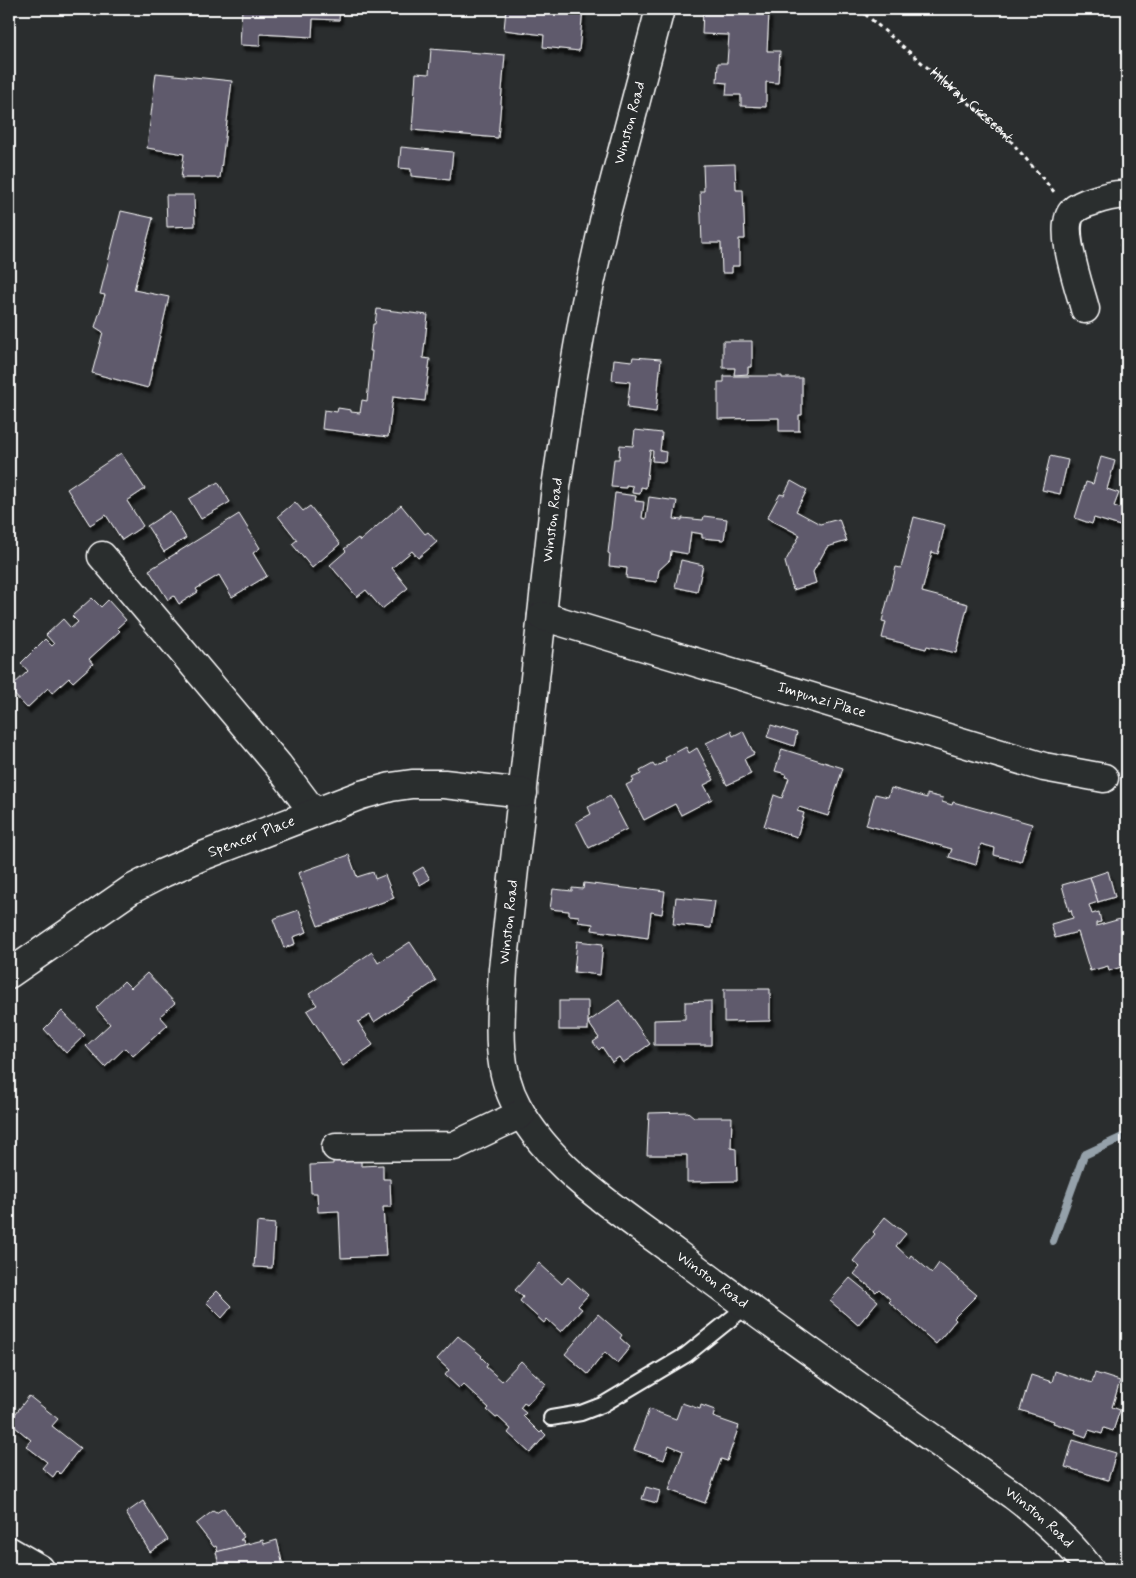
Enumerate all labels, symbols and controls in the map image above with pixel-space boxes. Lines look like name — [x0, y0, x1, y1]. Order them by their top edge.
street label: Hildray Crescent — [925, 63, 1018, 147]
street label: Winston Road — [609, 79, 651, 167]
street label: Winston Road — [538, 477, 568, 563]
street label: Impunzi Place — [775, 677, 868, 723]
street label: Spencer Place — [205, 811, 298, 863]
street label: Winston Road — [495, 879, 523, 965]
street label: Winston Road — [672, 1247, 752, 1314]
street label: Winston Road — [1001, 1482, 1078, 1553]

